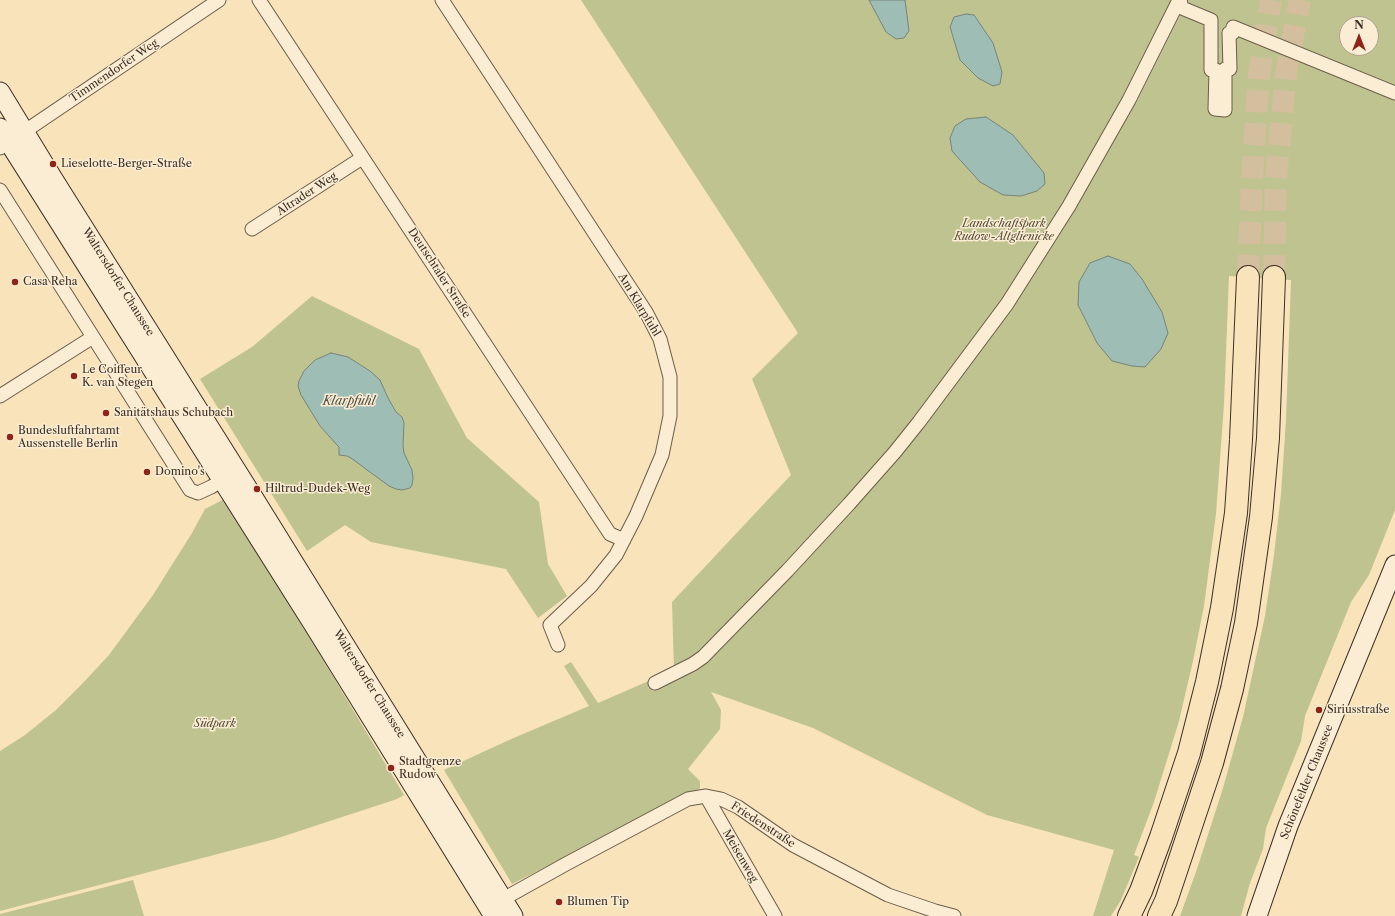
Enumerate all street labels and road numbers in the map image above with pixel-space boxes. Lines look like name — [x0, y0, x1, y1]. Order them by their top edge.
street label: Timmendorfer Weg — [67, 37, 161, 105]
street label: Altrader Weg — [274, 170, 340, 218]
street label: Waltersdorfer Chaussee — [79, 225, 157, 339]
street label: Deutschtaler Straße — [405, 226, 473, 320]
street label: Am Klarpfuhl — [615, 271, 663, 339]
street label: Waltersdorfer Chaussee — [330, 627, 408, 741]
street label: Schönefelder Chaussee — [1278, 723, 1336, 841]
street label: Friedenstraße — [728, 799, 798, 851]
street label: Meisenweg — [720, 827, 760, 885]

